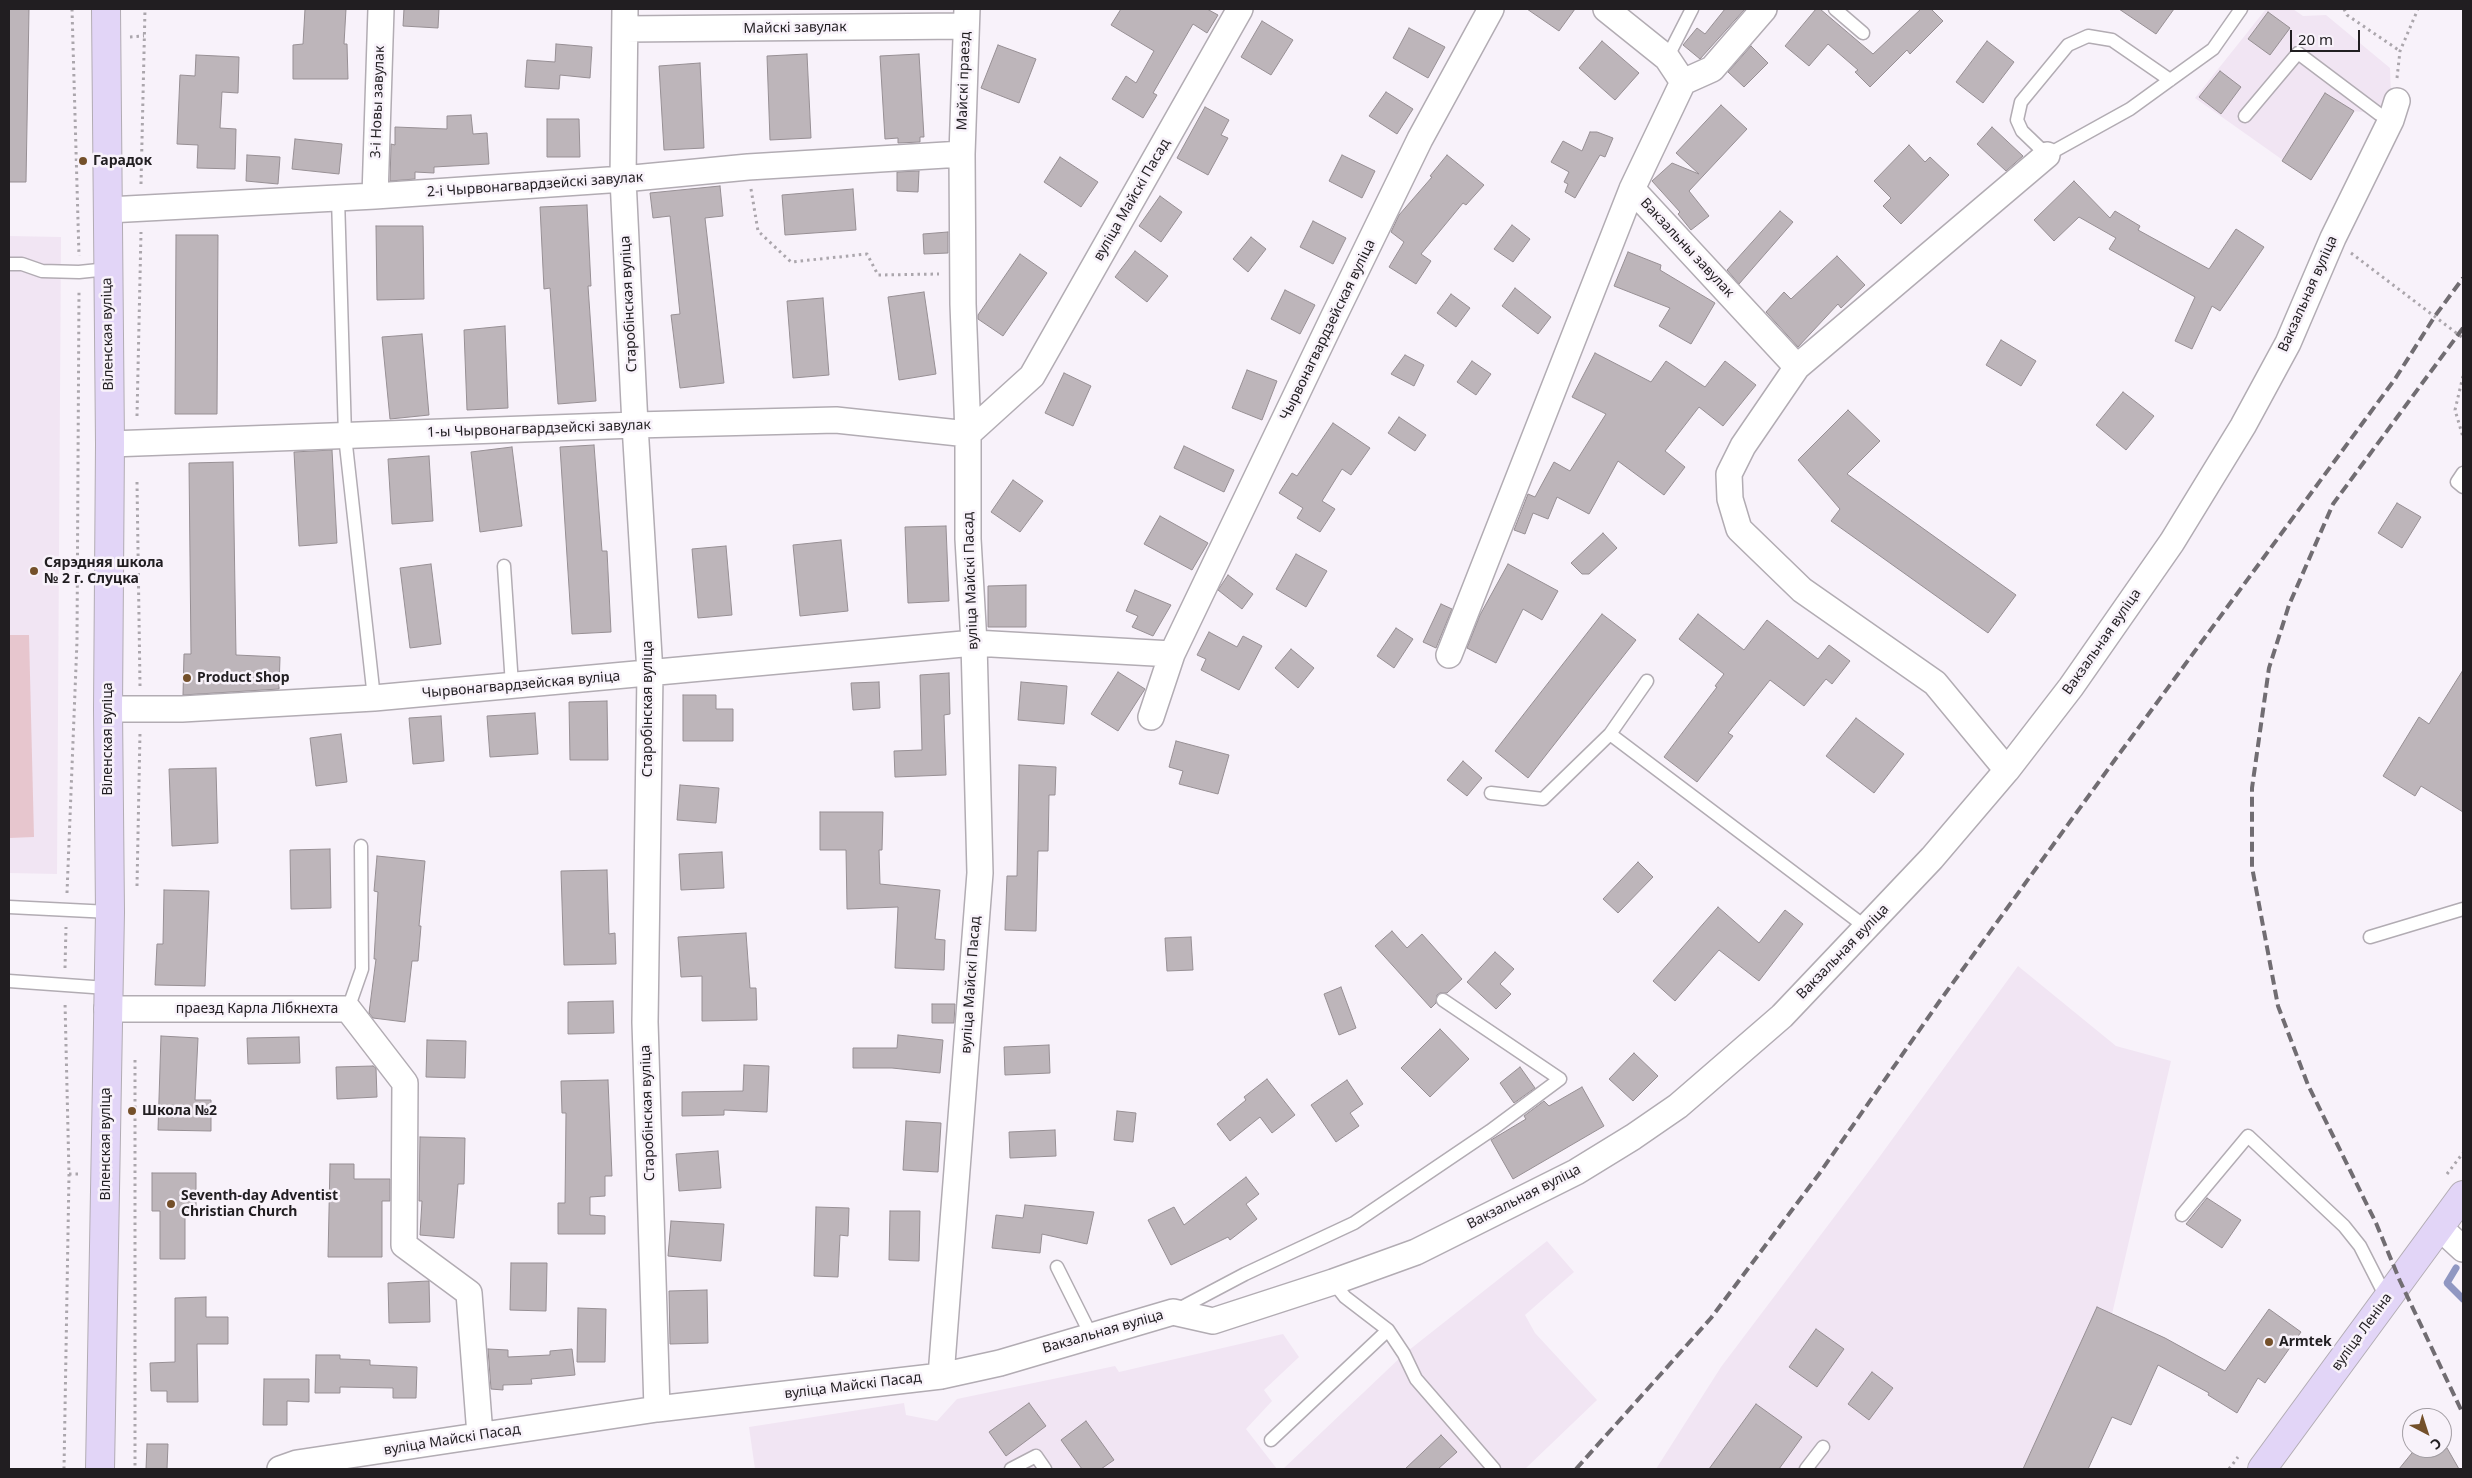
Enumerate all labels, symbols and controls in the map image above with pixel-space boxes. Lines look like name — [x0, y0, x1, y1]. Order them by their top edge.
street label: Майскі завулак — [743, 19, 847, 37]
scale bar — [2292, 20, 2362, 52]
text: 20 m — [2298, 29, 2333, 49]
street label: Майскі праезд — [954, 31, 974, 131]
street label: 3-і Новы завулак — [368, 45, 388, 159]
street label: вуліца Майскі Пасад — [1090, 136, 1174, 264]
place label: Гарадок — [93, 153, 152, 169]
marker: Гарадок — [77, 155, 89, 167]
street label: 2-і Чырвонагвардзейскі завулак — [426, 169, 644, 201]
street label: Вакзальны завулак — [1637, 195, 1737, 301]
street label: Вакзальная вуліца — [2275, 233, 2341, 355]
street label: Старобінская вуліца — [617, 235, 641, 373]
street label: Чырвонагвардзейская вуліца — [1277, 237, 1379, 423]
street label: Віленская вуліца — [99, 277, 117, 391]
street label: 1-ы Чырвонагвардзейскі завулак — [427, 417, 651, 441]
street label: вуліца Майскі Пасад — [960, 512, 982, 650]
place label: Сярэдняя школа № 2 г. Слуцка — [44, 555, 164, 588]
marker: Сярэдняя школа № 2 г. Слуцка — [28, 565, 40, 577]
street label: Вакзальная вуліца — [2059, 586, 2145, 698]
street label: Старобінская вуліца — [640, 641, 656, 777]
street label: Чырвонагвардзейская вуліца — [421, 668, 621, 702]
place label: Product Shop — [197, 670, 290, 686]
marker: Product Shop — [181, 672, 193, 684]
street label: Віленская вуліца — [100, 682, 116, 796]
street label: Вакзальная вуліца — [1793, 901, 1893, 1003]
street label: вуліца Майскі Пасад — [958, 916, 984, 1054]
street label: праезд Карла Лібкнехта — [176, 1001, 338, 1017]
street label: Старобінская вуліца — [637, 1044, 659, 1182]
street label: Віленская вуліца — [98, 1087, 114, 1201]
place label: Школа №2 — [142, 1103, 217, 1119]
marker: Школа №2 — [126, 1105, 138, 1117]
street label: Вакзальная вуліца — [1464, 1161, 1584, 1233]
place label: Seventh-day Adventist Christian Church — [181, 1188, 338, 1220]
marker: Seventh-day Adventist Christian Church — [165, 1198, 177, 1210]
street label: вуліца Леніна — [2328, 1290, 2396, 1374]
street label: Вакзальная вуліца — [1040, 1307, 1166, 1357]
place label: Armtek — [2279, 1334, 2332, 1350]
marker: Armtek — [2263, 1336, 2275, 1348]
street label: вуліца Майскі Пасад — [783, 1369, 923, 1403]
north arrow — [2402, 1408, 2452, 1458]
street label: вуліца Майскі Пасад — [383, 1421, 521, 1459]
text: С — [2427, 1434, 2446, 1454]

